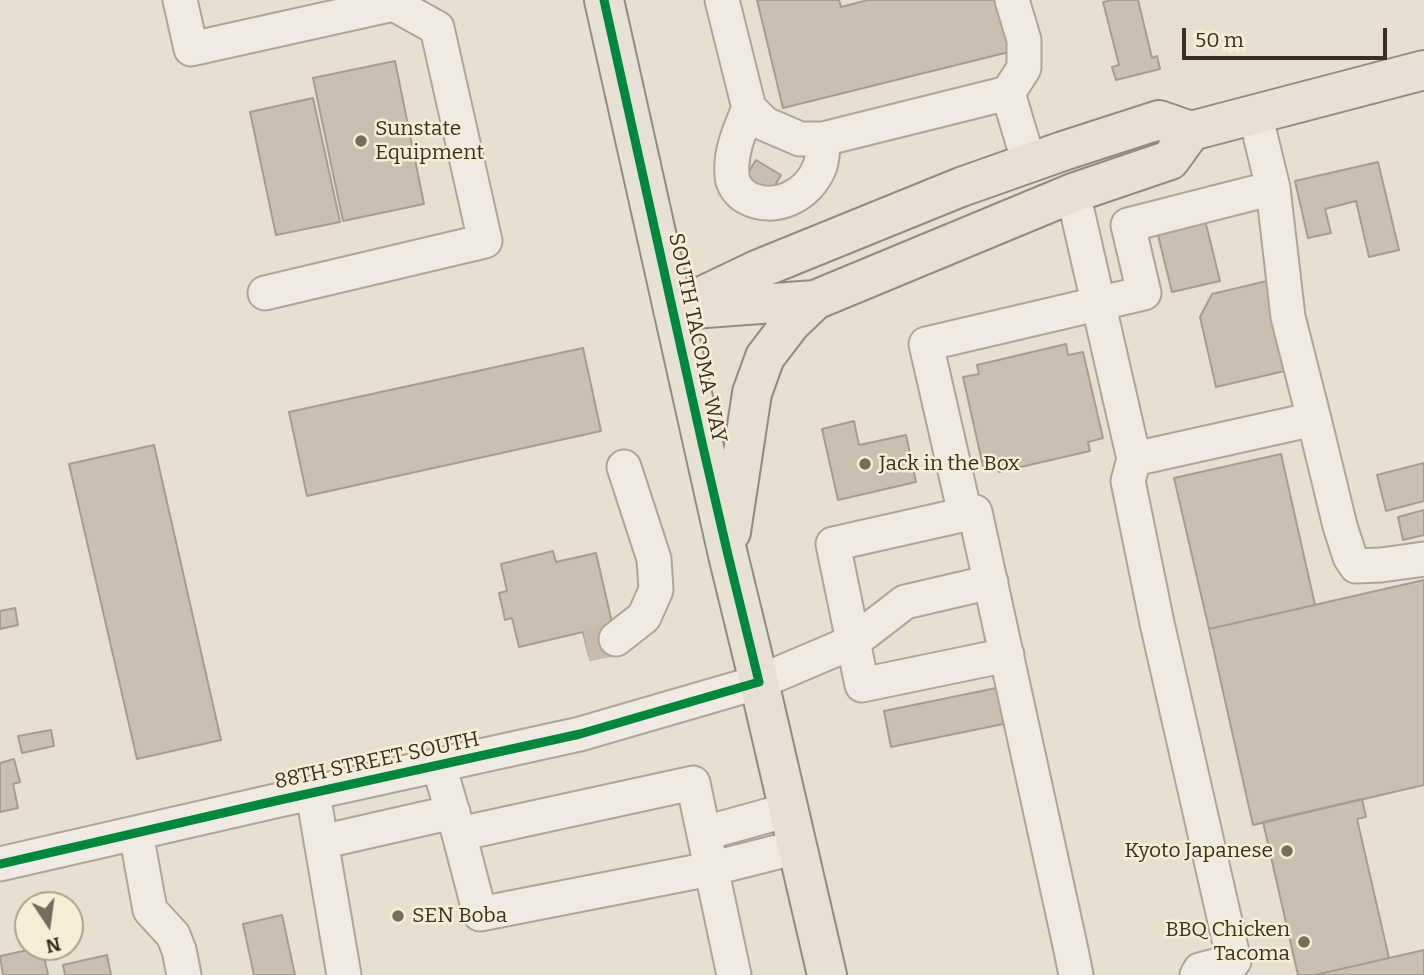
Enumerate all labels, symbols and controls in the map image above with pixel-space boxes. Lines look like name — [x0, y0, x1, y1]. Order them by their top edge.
scale bar — [1186, 14, 1391, 58]
text: 50 m — [1195, 27, 1244, 53]
place label: Sunstate Equipment — [375, 116, 484, 166]
marker: Sunstate Equipment — [353, 133, 369, 149]
street label: SOUTH TACOMA WAY — [662, 231, 732, 445]
place label: Jack in the Box — [879, 451, 1020, 477]
marker: Jack in the Box — [857, 456, 873, 472]
street label: 88TH STREET SOUTH — [272, 727, 482, 795]
place label: Kyoto Japanese — [1124, 838, 1273, 864]
marker: Kyoto Japanese — [1279, 843, 1295, 859]
north arrow — [14, 891, 84, 961]
place label: SEN Boba — [412, 903, 507, 929]
marker: SEN Boba — [390, 908, 406, 924]
place label: BBQ Chicken Tacoma — [1165, 917, 1290, 967]
text: N — [44, 932, 63, 958]
marker: BBQ Chicken Tacoma — [1296, 934, 1312, 950]

